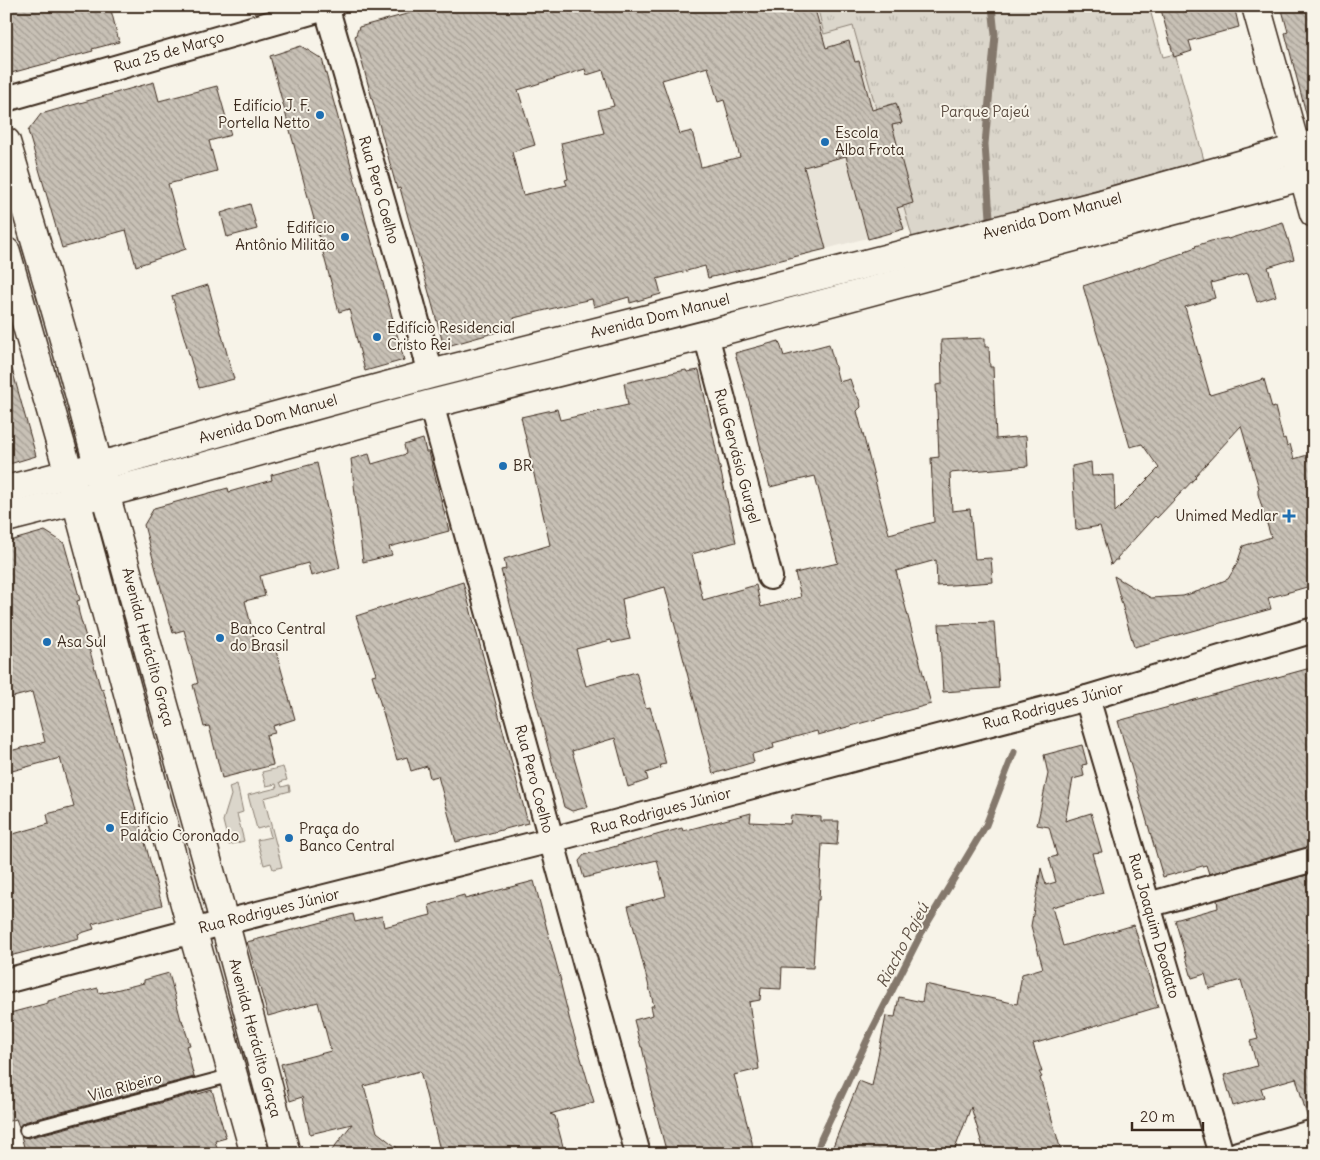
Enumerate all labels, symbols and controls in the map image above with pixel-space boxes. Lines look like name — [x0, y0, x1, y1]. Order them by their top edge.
street label: Rua 25 de Março — [112, 27, 226, 76]
place label: Edifício J. F. Portella Netto — [218, 96, 310, 132]
park label: Parque Pajeú — [940, 102, 1030, 121]
marker: Edifício J. F. Portella Netto — [314, 109, 326, 121]
place label: Escola Alba Frota — [835, 123, 905, 159]
street label: Rua Pero Coelho — [355, 134, 404, 246]
marker: Escola Alba Frota — [819, 136, 831, 148]
street label: Avenida Dom Manuel — [980, 188, 1123, 243]
place label: Edifício Antônio Militão — [235, 218, 335, 254]
marker: Edifício Antônio Militão — [339, 231, 351, 243]
street label: Avenida Dom Manuel — [588, 289, 732, 342]
place label: Edifício Residencial Cristo Rei — [387, 318, 515, 354]
marker: Edifício Residencial Cristo Rei — [371, 331, 383, 343]
street label: Rua Gervásio Gurgel — [710, 386, 765, 525]
street label: Avenida Dom Manuel — [196, 390, 339, 447]
place label: BR — [513, 456, 533, 475]
marker: BR — [497, 460, 509, 472]
place label: Unimed Medlar — [1175, 506, 1278, 525]
marker: Unimed Medlar — [1282, 509, 1296, 523]
street label: Avenida Heráclito Graça — [118, 565, 179, 729]
place label: Banco Central do Brasil — [230, 619, 326, 655]
place label: Asa Sul — [57, 632, 106, 651]
marker: Banco Central do Brasil — [214, 632, 226, 644]
marker: Asa Sul — [41, 636, 53, 648]
street label: Rua Rodrigues Júnior — [980, 678, 1125, 733]
street label: Rua Pero Coelho — [511, 723, 558, 835]
street label: Rua Rodrigues Júnior — [588, 783, 733, 838]
place label: Edifício Palácio Coronado — [120, 809, 239, 845]
place label: Praça do Banco Central — [299, 819, 395, 855]
marker: Edifício Palácio Coronado — [104, 822, 116, 834]
marker: Praça do Banco Central — [283, 832, 295, 844]
street label: Rua Joaquim Deodato — [1125, 851, 1184, 1001]
street label: Rua Rodrigues Júnior — [196, 884, 341, 937]
water label: Riacho Pajeú — [871, 898, 933, 991]
street label: Avenida Heráclito Graça — [225, 956, 286, 1120]
street label: Vila Ribeiro — [86, 1068, 164, 1105]
scale bar — [1132, 1100, 1204, 1132]
text: 20 m — [1140, 1107, 1175, 1126]

